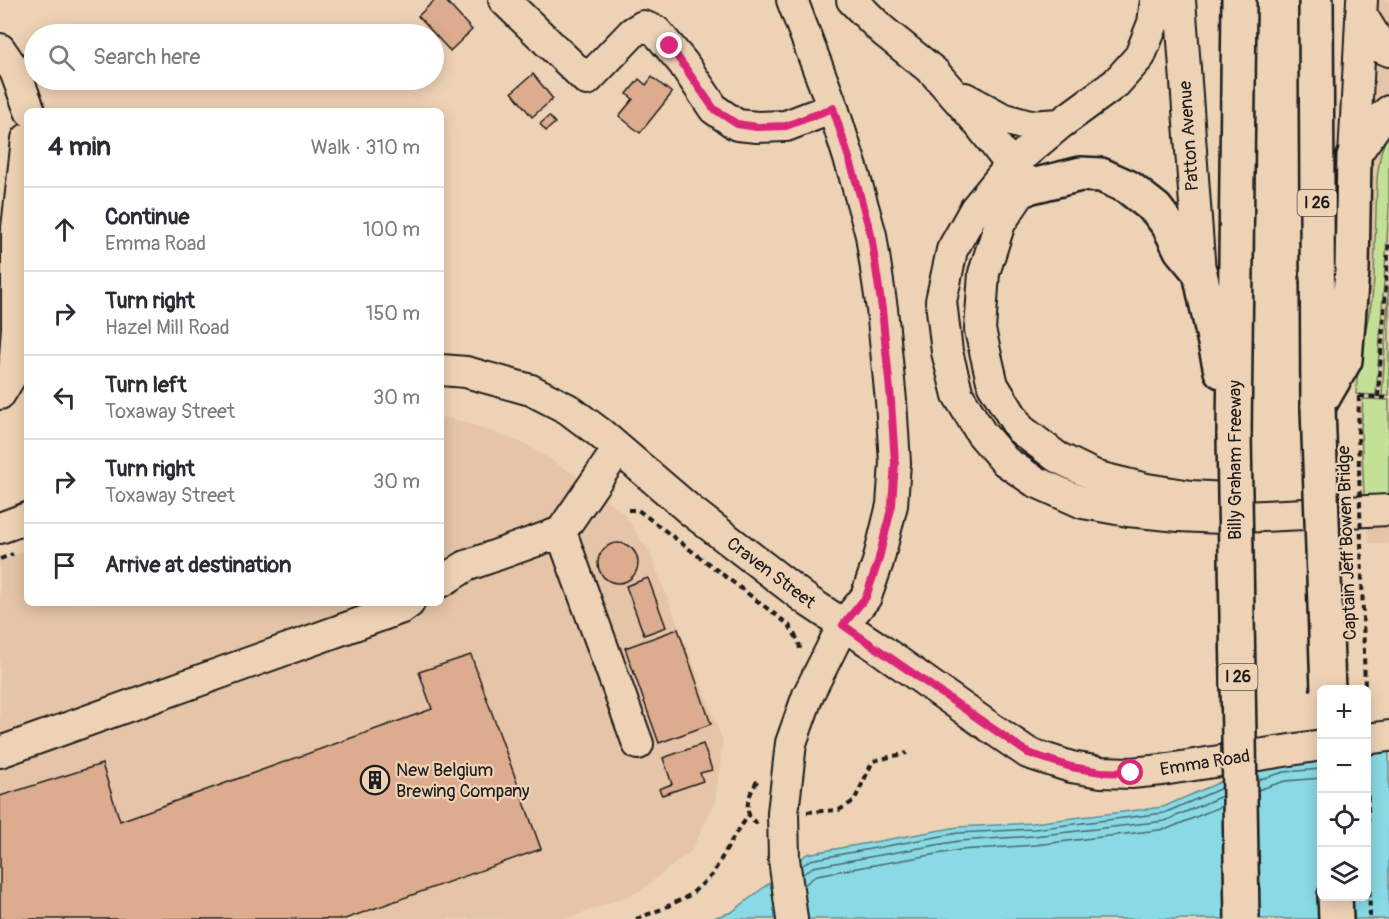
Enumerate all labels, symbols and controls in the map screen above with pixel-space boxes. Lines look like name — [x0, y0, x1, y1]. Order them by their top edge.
search box — [24, 24, 444, 90]
route end — [656, 32, 682, 58]
icon: search — [45, 41, 78, 74]
text: Search here — [93, 43, 200, 71]
street label: Patton Avenue — [1174, 80, 1204, 192]
text: 4 min — [48, 131, 111, 163]
text: Walk · 310 m — [311, 135, 420, 160]
road number: I 26 — [1298, 190, 1336, 216]
text: Continue — [105, 203, 189, 231]
icon: ahead — [48, 213, 81, 246]
text: 100 m — [363, 217, 420, 242]
text: Emma Road — [105, 231, 206, 256]
text: Turn right — [105, 287, 195, 315]
icon: right — [48, 297, 81, 330]
text: 150 m — [366, 301, 420, 326]
text: Hazel Mill Road — [105, 315, 230, 340]
text: Turn left — [105, 371, 187, 399]
street label: Billy Graham Freeway — [1224, 380, 1247, 540]
icon: left — [48, 381, 81, 414]
text: 30 m — [373, 385, 420, 410]
text: Toxaway Street — [105, 399, 235, 424]
street label: Captain Jeff Bowen Bridge — [1332, 445, 1362, 641]
text: Turn right — [105, 455, 195, 483]
icon: right — [48, 465, 81, 498]
text: 30 m — [373, 469, 420, 494]
text: Toxaway Street — [105, 483, 235, 508]
street label: Craven Street — [722, 532, 821, 614]
icon: arrive — [48, 549, 81, 582]
text: Arrive at destination — [105, 551, 291, 579]
road number: I 26 — [1218, 664, 1258, 690]
map controls — [1317, 685, 1371, 901]
button: + — [1317, 685, 1371, 739]
button: − — [1317, 739, 1371, 793]
street label: Emma Road — [1158, 745, 1252, 781]
place label: New Belgium Brewing Company — [396, 759, 530, 803]
route start — [1117, 759, 1143, 785]
building icon: New Belgium Brewing Company — [359, 764, 391, 796]
button: locate — [1317, 793, 1371, 847]
button: layers — [1317, 847, 1371, 901]

